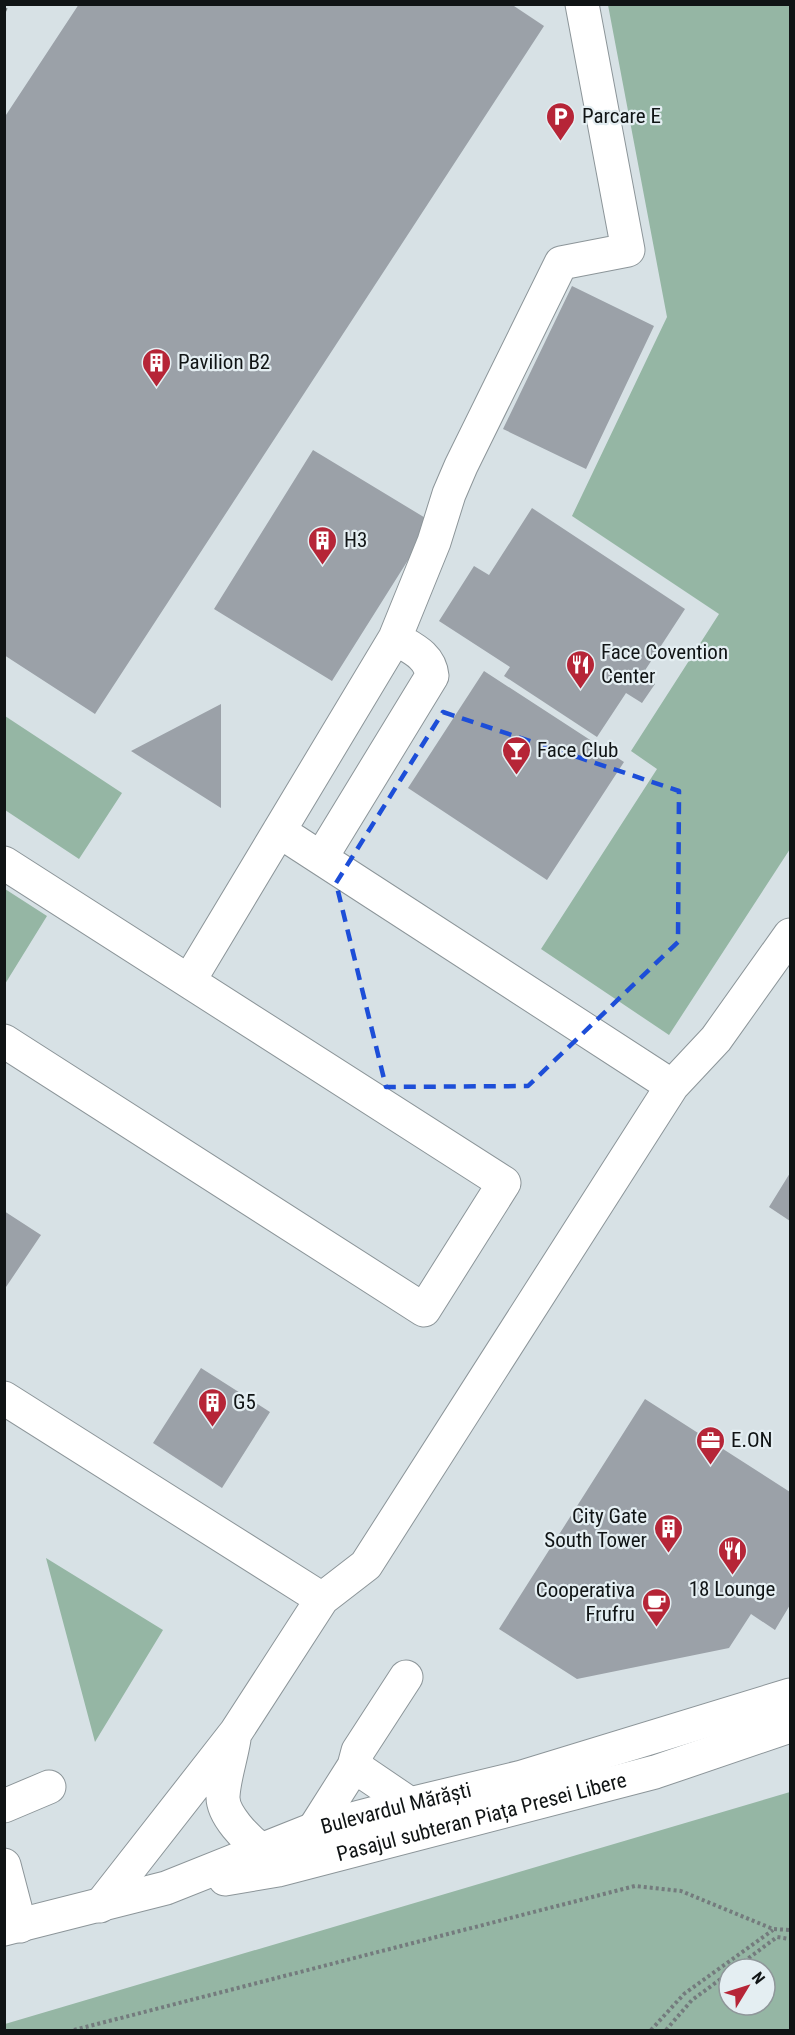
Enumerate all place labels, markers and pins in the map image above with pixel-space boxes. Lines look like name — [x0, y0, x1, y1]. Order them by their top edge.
parking icon: Parcare E — [545, 100, 577, 142]
place label: Parcare E — [582, 104, 661, 128]
building icon: Pavilion B2 — [141, 346, 173, 388]
place label: Pavilion B2 — [178, 350, 270, 374]
building icon: H3 — [307, 524, 339, 566]
place label: H3 — [344, 528, 367, 552]
place label: Face Covention Center — [601, 640, 728, 688]
restaurant icon: Face Covention Center — [564, 648, 596, 690]
bar icon: Face Club — [500, 734, 532, 776]
place label: Face Club — [537, 738, 618, 762]
building icon: G5 — [196, 1386, 228, 1428]
place label: G5 — [233, 1390, 256, 1414]
office icon: E.ON — [694, 1424, 726, 1466]
place label: E.ON — [731, 1428, 773, 1452]
place label: City Gate South Tower — [544, 1504, 647, 1552]
building icon: City Gate South Tower — [652, 1512, 684, 1554]
restaurant icon: 18 Lounge — [716, 1534, 748, 1576]
place label: 18 Lounge — [689, 1577, 775, 1601]
place label: Cooperativa Frufru — [536, 1578, 635, 1626]
cafe icon: Cooperativa Frufru — [640, 1586, 672, 1628]

